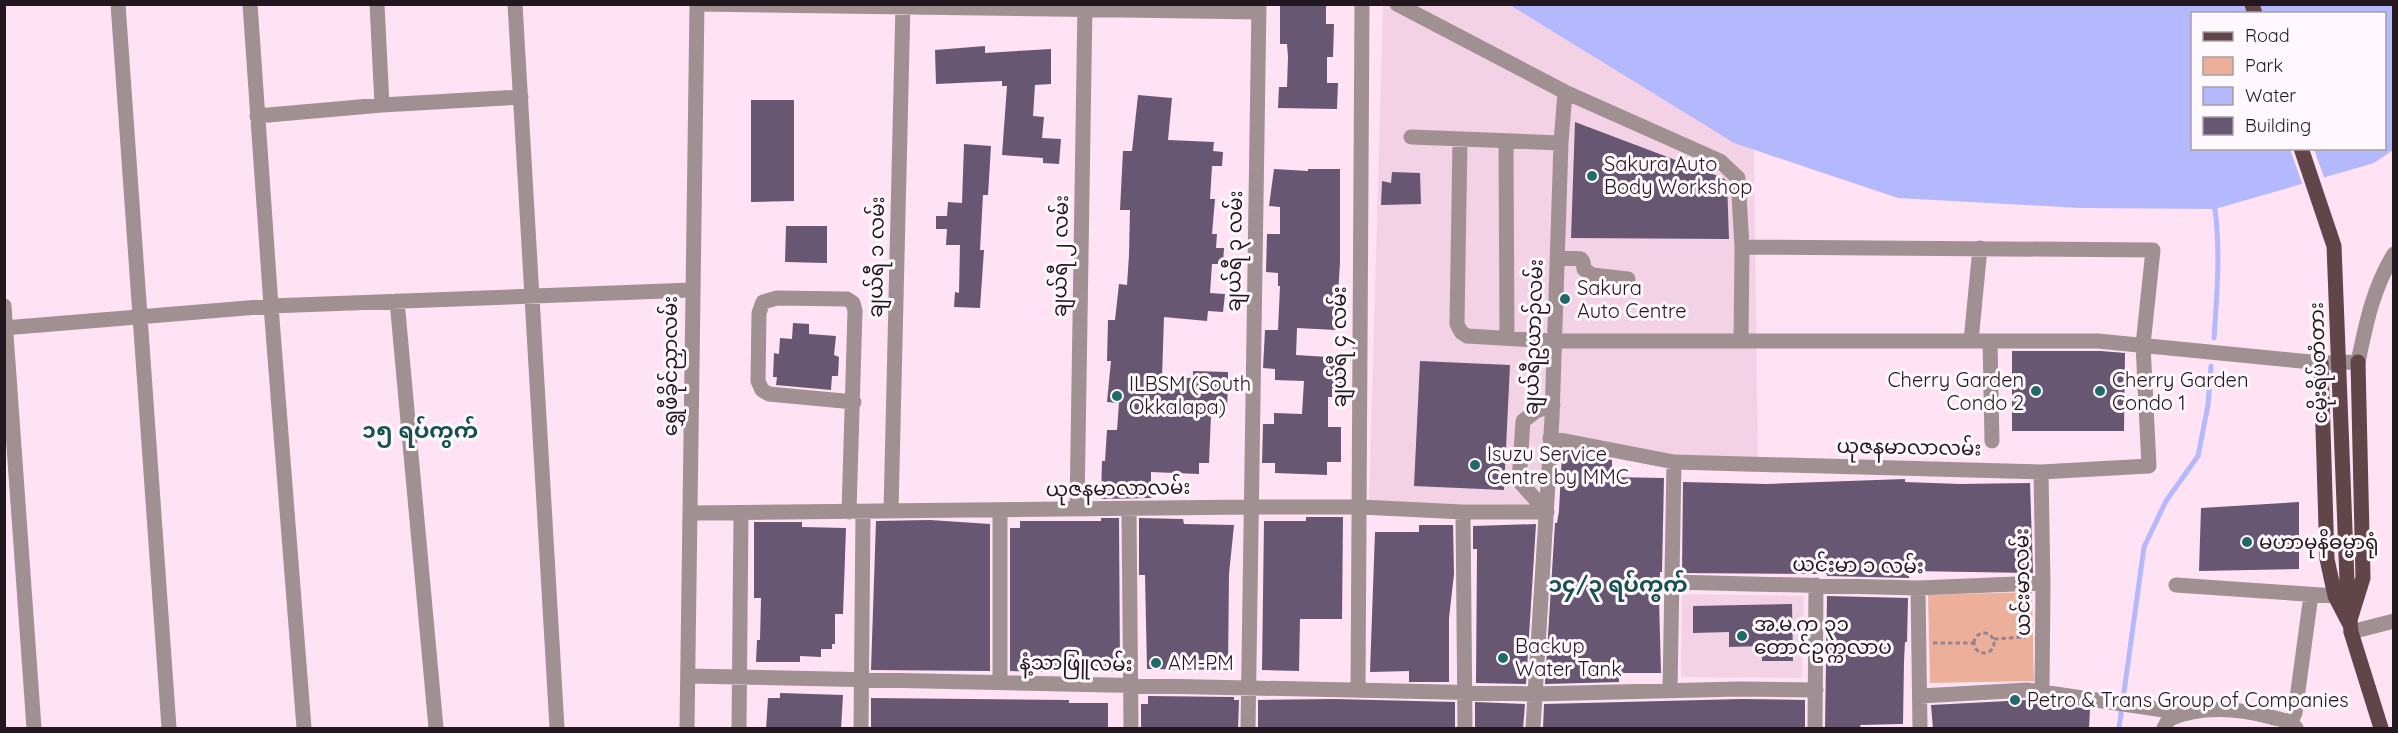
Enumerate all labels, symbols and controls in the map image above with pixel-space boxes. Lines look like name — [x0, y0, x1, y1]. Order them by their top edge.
legend — [2191, 12, 2386, 150]
text: Road — [2245, 24, 2290, 47]
text: Park — [2245, 54, 2283, 77]
text: Water — [2245, 84, 2296, 107]
text: Building — [2245, 114, 2311, 137]
place label: Sakura Auto Body Workshop — [1604, 151, 1752, 199]
marker: Sakura Auto Body Workshop — [1585, 169, 1599, 183]
street label: ချယ်ရီ ၃ လမ်း — [1219, 190, 1251, 312]
street label: ချယ်ရီ ၂ လမ်း — [1045, 195, 1077, 317]
street label: ချယ်ရီ ၁ လမ်း — [861, 196, 893, 318]
street label: ချယ်ရီဥယာဉ်လမ်း — [1516, 259, 1552, 416]
place label: Sakura Auto Centre — [1577, 275, 1687, 323]
street label: ချယ်ရီ ၄ လမ်း — [1325, 286, 1355, 408]
marker: Sakura Auto Centre — [1558, 292, 1572, 306]
street label: ရွှေဖီခိုင်ညှာလမ်း — [656, 296, 687, 436]
street label: ငမိုးရိပ်တံတား — [2302, 302, 2337, 424]
place label: Cherry Garden Condo 2 — [1888, 367, 2024, 415]
place label: Cherry Garden Condo 1 — [2112, 367, 2248, 415]
place label: ILBSM (South Okkalapa) — [1129, 371, 1251, 419]
marker: Cherry Garden Condo 2 — [2029, 384, 2043, 398]
marker: Cherry Garden Condo 1 — [2093, 384, 2107, 398]
marker: ILBSM (South Okkalapa) — [1110, 389, 1124, 403]
district label: ၁၅ ရပ်ကွက် — [362, 415, 478, 448]
street label: ယုဇနမာလာလမ်း — [1836, 432, 1982, 465]
place label: Isuzu Service Centre by MMC — [1487, 441, 1629, 489]
marker: Isuzu Service Centre by MMC — [1468, 458, 1482, 472]
street label: ယုဇနမာလာလမ်း — [1045, 473, 1191, 506]
street label: ယင်းမာလမ်း — [2007, 528, 2035, 636]
place label: မဟာမုနိဓမ္မာရုံ — [2259, 528, 2379, 559]
marker: မဟာမုနိဓမ္မာရုံ — [2240, 535, 2254, 549]
street label: ယင်းမာ ၁ လမ်း — [1792, 550, 1924, 578]
district label: ၁၄/၃ ရပ်ကွက် — [1548, 569, 1688, 602]
place label: အ.မ.က ၃၁ တောင်ဥက္ကလာပ — [1754, 611, 1892, 663]
marker: အ.မ.က ၃၁ တောင်ဥက္ကလာပ — [1735, 629, 1749, 643]
place label: Backup Water Tank — [1515, 633, 1622, 681]
street label: နံ့သာဖြူလမ်း — [1019, 648, 1133, 680]
place label: AM-PM — [1168, 650, 1234, 675]
marker: Backup Water Tank — [1496, 651, 1510, 665]
marker: AM-PM — [1149, 656, 1163, 670]
place label: Petro & Trans Group of Companies — [2027, 687, 2349, 712]
marker: Petro & Trans Group of Companies — [2008, 693, 2022, 707]

